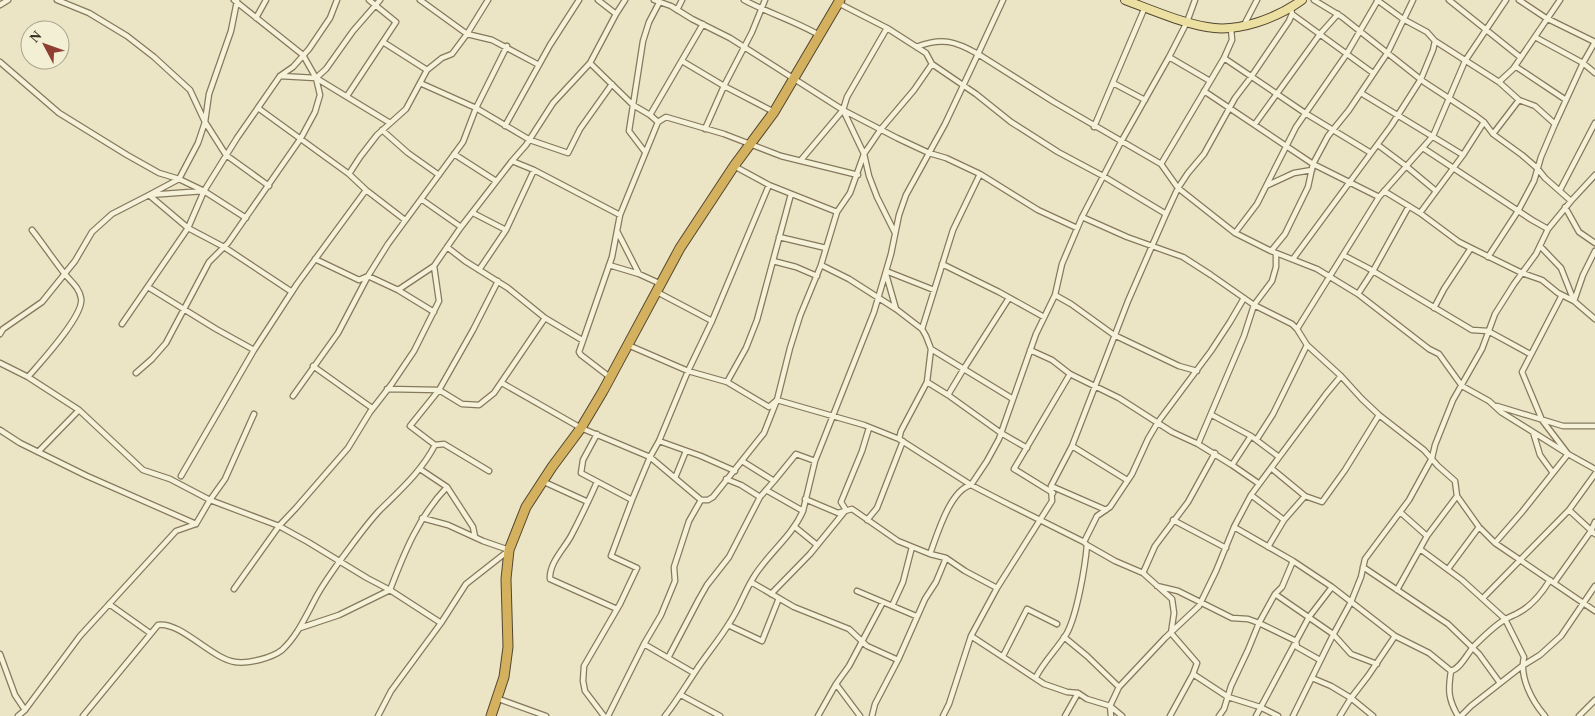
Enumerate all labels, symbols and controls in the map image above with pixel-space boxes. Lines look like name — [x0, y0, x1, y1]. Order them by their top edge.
north arrow — [20, 20, 70, 70]
text: N — [27, 28, 45, 46]

